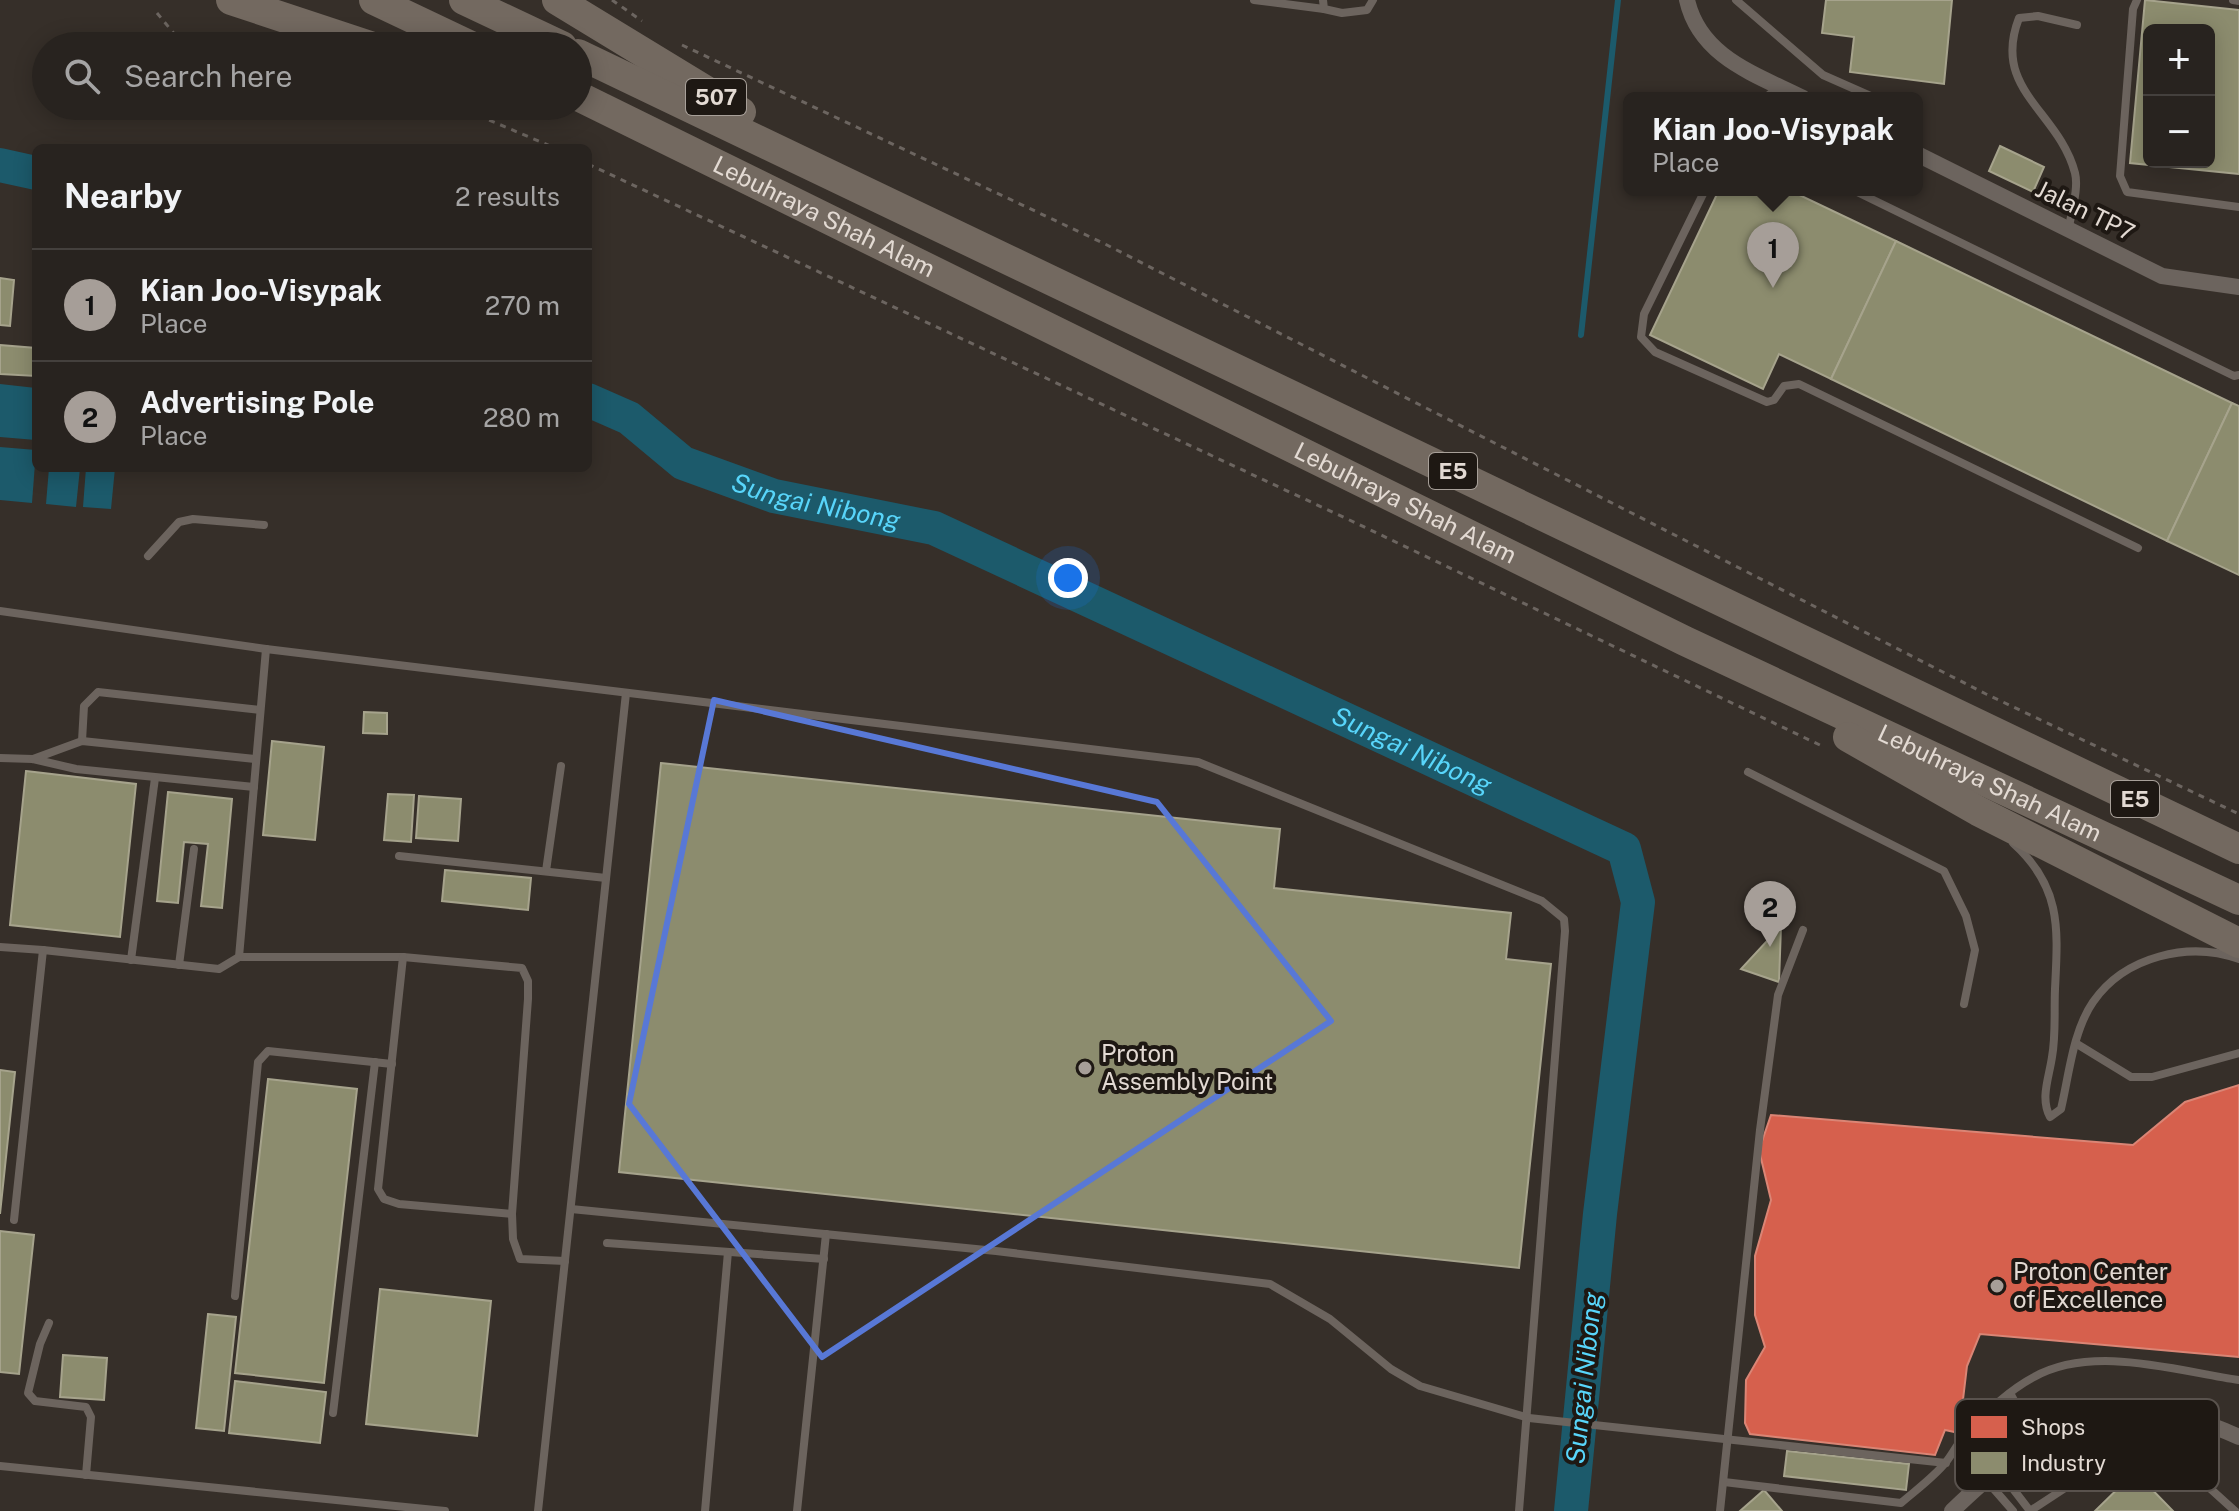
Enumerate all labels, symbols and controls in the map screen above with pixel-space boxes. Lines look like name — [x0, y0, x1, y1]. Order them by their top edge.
map controls — [2143, 24, 2215, 168]
button: + — [2143, 24, 2215, 96]
search box — [32, 32, 592, 120]
icon: search — [60, 54, 104, 98]
text: Search here — [124, 58, 292, 94]
road number: 507 — [686, 79, 746, 115]
popup — [1623, 92, 1923, 196]
button: − — [2143, 96, 2215, 168]
text: Kian Joo-Visypak — [1652, 111, 1894, 147]
text: Place — [1652, 147, 1720, 178]
street label: Lebuhraya Shah Alam — [709, 150, 940, 283]
street label: Jalan TP7 — [2031, 174, 2139, 246]
text: Nearby — [64, 176, 182, 216]
text: 2 results — [455, 181, 560, 212]
pin: 1 — [1747, 222, 1799, 288]
text: Kian Joo-Visypak — [140, 272, 382, 308]
text: 1 — [84, 290, 96, 321]
text: 270 m — [485, 290, 560, 321]
text: Place — [140, 308, 207, 339]
text: Advertising Pole — [140, 384, 375, 420]
text: 2 — [82, 402, 98, 433]
text: 280 m — [483, 402, 560, 433]
text: Place — [140, 420, 207, 451]
street label: Lebuhraya Shah Alam — [1290, 436, 1521, 569]
road number: E5 — [1429, 453, 1477, 489]
water label: Sungai Nibong — [727, 466, 904, 536]
your location — [1048, 558, 1088, 598]
water label: Sungai Nibong — [1327, 699, 1497, 801]
street label: Lebuhraya Shah Alam — [1874, 718, 2106, 847]
road number: E5 — [2111, 781, 2159, 817]
pin: 2 — [1744, 881, 1796, 947]
place label: Proton Assembly Point — [1101, 1039, 1273, 1095]
marker: Proton Assembly Point — [1076, 1059, 1094, 1077]
place label: Proton Center of Excellence — [2013, 1257, 2168, 1313]
marker: Proton Center of Excellence — [1988, 1277, 2006, 1295]
water label: Sungai Nibong — [1559, 1290, 1608, 1465]
legend — [1955, 1399, 2219, 1491]
text: Shops — [2021, 1414, 2085, 1440]
text: Industry — [2021, 1450, 2106, 1476]

